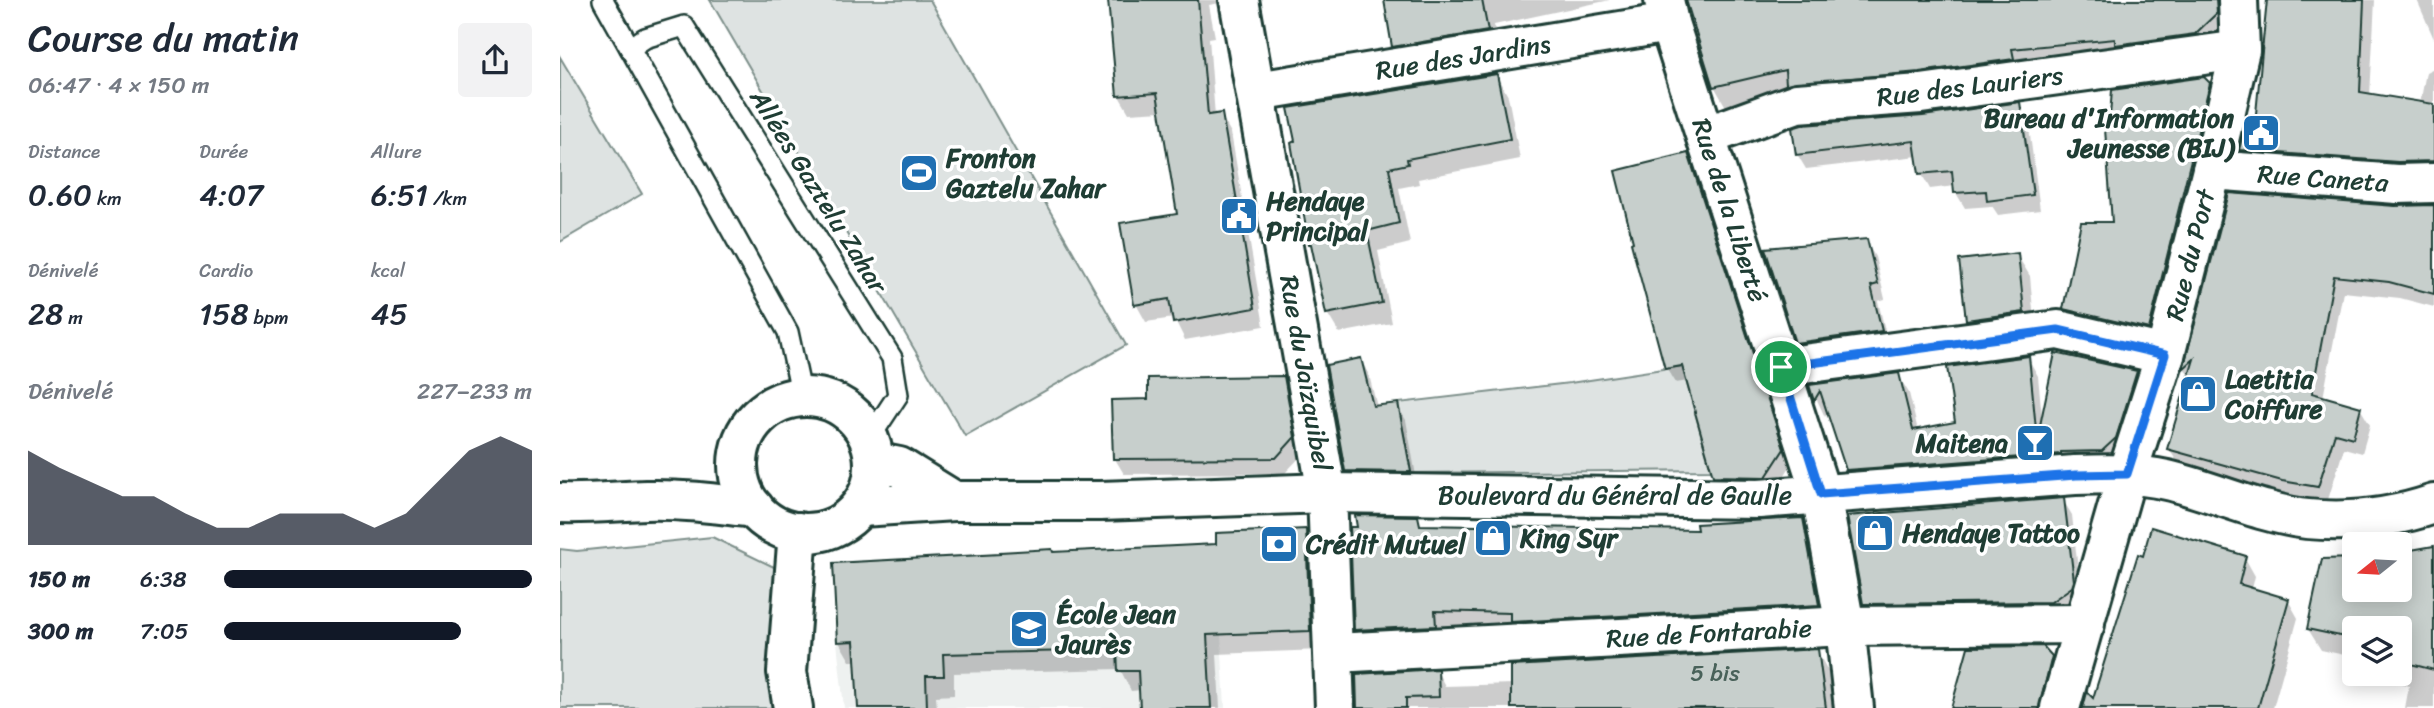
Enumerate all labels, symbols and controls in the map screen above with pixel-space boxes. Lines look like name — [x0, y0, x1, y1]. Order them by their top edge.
text: Course du matin — [28, 5, 299, 72]
street label: Rue des Jardins — [1372, 20, 1554, 94]
button: share — [458, 23, 532, 97]
street label: Rue des Lauriers — [1874, 52, 2066, 120]
text: 06:47 · 4 × 150 m — [28, 65, 209, 106]
street label: Allées Gaztelu Zahar — [737, 79, 901, 304]
place label: Bureau d'Information Jeunesse (BIJ) — [1984, 95, 2236, 171]
street label: Rue de la Liberté — [1679, 112, 1781, 308]
public building icon: Bureau d'Information Jeunesse (BIJ) — [2240, 112, 2282, 154]
text: Distance — [28, 135, 100, 168]
text: Durée — [199, 135, 248, 168]
text: Allure — [371, 135, 422, 168]
place label: Fronton Gaztelu Zahar — [945, 135, 1107, 211]
street label: Rue Caneta — [2256, 150, 2391, 206]
sports icon: Fronton Gaztelu Zahar — [898, 152, 940, 194]
text: 0.60 — [28, 168, 92, 222]
text: 4:07 — [199, 168, 263, 222]
text: 6:51 — [371, 168, 428, 222]
place label: Hendaye Principal — [1266, 178, 1370, 254]
text: km — [92, 182, 122, 215]
text: /km — [428, 182, 467, 215]
street label: Rue du Port — [2151, 183, 2229, 326]
public building icon: Hendaye Principal — [1218, 195, 1260, 237]
text: Dénivelé — [28, 254, 98, 287]
text: Cardio — [199, 254, 253, 287]
text: kcal — [371, 254, 405, 287]
street label: Rue du Jaïzquibel — [1266, 272, 1346, 475]
text: 28 — [28, 287, 63, 341]
text: 158 — [199, 287, 249, 341]
text: 45 — [371, 287, 408, 341]
text: m — [63, 301, 83, 334]
text: bpm — [249, 301, 289, 334]
pin — [1751, 337, 1811, 397]
icon: arrive — [1762, 348, 1800, 386]
place label: Laetitia Coiffure — [2224, 356, 2323, 432]
text: Dénivelé — [28, 371, 113, 412]
text: 227–233 m — [417, 371, 532, 412]
shop icon: Laetitia Coiffure — [2177, 373, 2219, 415]
place label: Maitena — [1915, 420, 2008, 466]
bar icon: Maitena — [2014, 422, 2056, 464]
street label: Boulevard du Général de Gaulle — [1438, 472, 1792, 518]
place label: Hendaye Tattoo — [1902, 510, 2080, 556]
shop icon: Hendaye Tattoo — [1854, 512, 1896, 554]
place label: King Syr — [1519, 515, 1620, 561]
shop icon: King Syr — [1472, 517, 1514, 559]
place label: Crédit Mutuel — [1305, 521, 1467, 567]
bank icon: Crédit Mutuel — [1258, 523, 1300, 565]
north arrow — [2342, 532, 2412, 602]
map controls — [2342, 532, 2412, 686]
text: 150 m — [28, 559, 90, 600]
text: 6:38 — [140, 559, 187, 600]
place label: École Jean Jaurès — [1054, 591, 1177, 667]
street label: Rue de Fontarabie — [1605, 605, 1813, 661]
school or university icon: École Jean Jaurès — [1008, 608, 1050, 650]
text: 300 m — [28, 611, 93, 652]
text: 7:05 — [140, 611, 189, 652]
button: layers — [2342, 616, 2412, 686]
house number: 5 bis — [1690, 653, 1740, 694]

